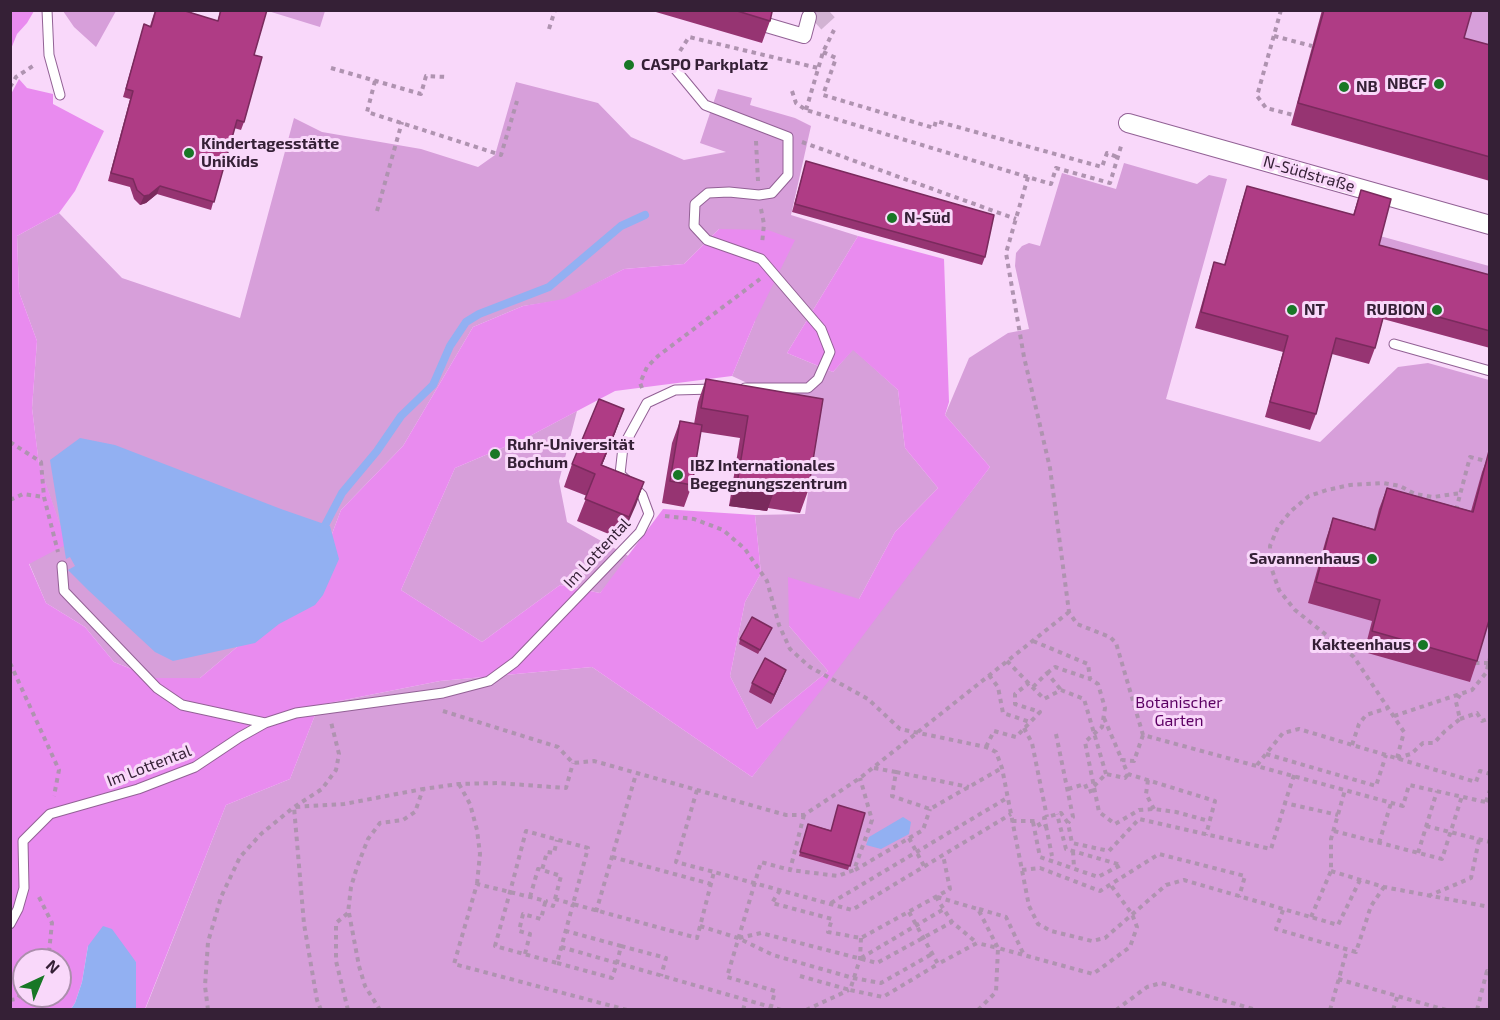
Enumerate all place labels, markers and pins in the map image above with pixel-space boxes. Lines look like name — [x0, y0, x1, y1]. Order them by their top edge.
place label: CASPO Parkplatz — [641, 55, 768, 75]
marker: CASPO Parkplatz — [622, 58, 636, 72]
place label: NBCF — [1387, 74, 1427, 94]
place label: NB — [1356, 77, 1378, 97]
marker: NBCF — [1432, 77, 1446, 91]
marker: NB — [1337, 80, 1351, 94]
place label: Kindertagesstätte UniKids — [201, 134, 339, 172]
marker: Kindertagesstätte UniKids — [182, 146, 196, 160]
place label: N-Süd — [904, 208, 950, 228]
marker: N-Süd — [885, 211, 899, 225]
place label: NT — [1304, 300, 1325, 320]
place label: RUBION — [1366, 300, 1425, 320]
marker: NT — [1285, 303, 1299, 317]
marker: RUBION — [1430, 303, 1444, 317]
place label: Ruhr-Universität Bochum — [507, 435, 634, 473]
marker: Ruhr-Universität Bochum — [488, 447, 502, 461]
place label: IBZ Internationales Begegnungszentrum — [690, 456, 847, 494]
marker: IBZ Internationales Begegnungszentrum — [671, 468, 685, 482]
place label: Savannenhaus — [1249, 549, 1360, 569]
marker: Savannenhaus — [1365, 552, 1379, 566]
place label: Kakteenhaus — [1312, 635, 1411, 655]
marker: Kakteenhaus — [1416, 638, 1430, 652]

